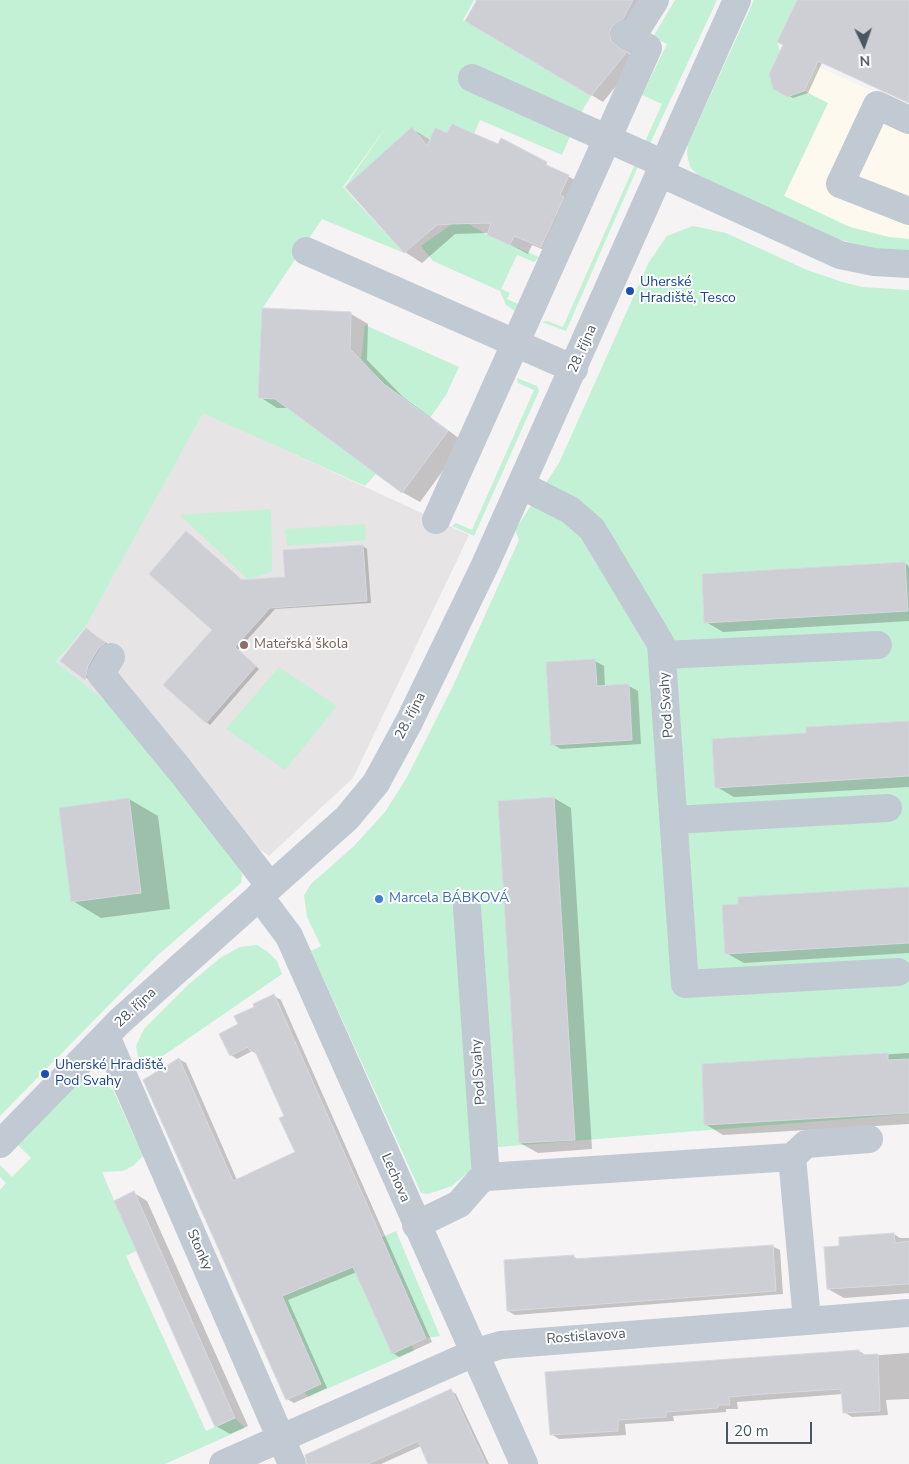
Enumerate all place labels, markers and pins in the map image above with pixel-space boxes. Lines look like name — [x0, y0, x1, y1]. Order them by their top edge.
place label: Uherské Hradiště, Tesco — [640, 275, 736, 308]
marker: Uherské Hradiště, Tesco — [624, 285, 636, 297]
place label: Mateřská škola — [254, 637, 348, 653]
marker: Mateřská škola — [238, 639, 250, 651]
place label: Marcela BÁBKOVÁ — [389, 891, 509, 907]
marker: Marcela BÁBKOVÁ — [373, 893, 385, 905]
place label: Uherské Hradiště, Pod Svahy — [55, 1058, 167, 1090]
marker: Uherské Hradiště, Pod Svahy — [39, 1068, 51, 1080]

